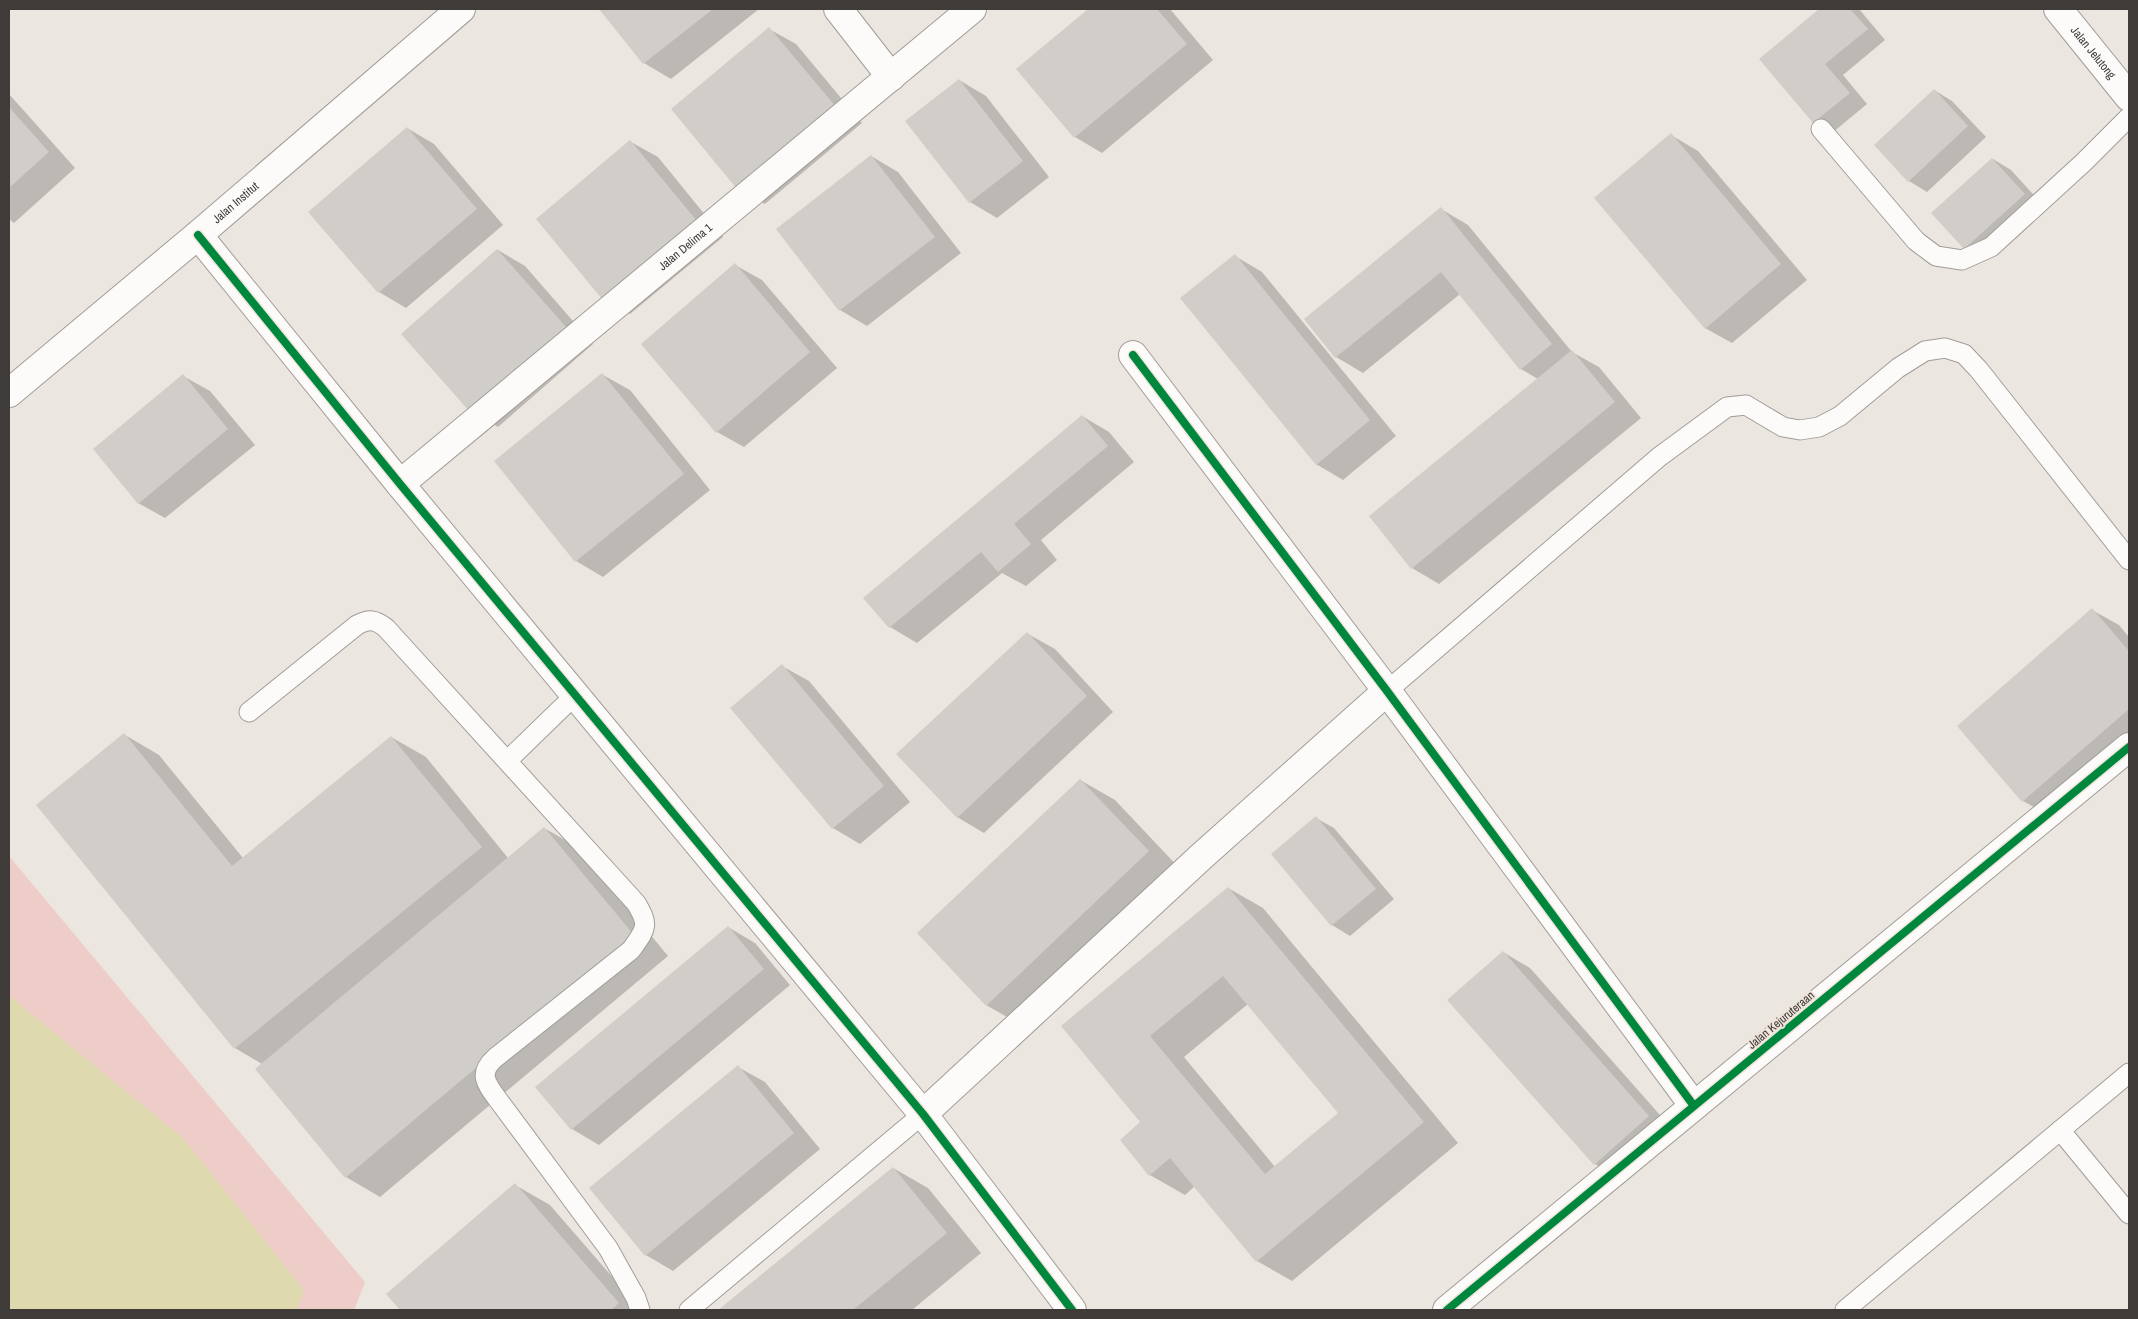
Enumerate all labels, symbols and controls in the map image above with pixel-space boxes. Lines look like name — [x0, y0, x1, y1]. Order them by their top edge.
street label: Jalan Jelutong — [2067, 23, 2120, 83]
street label: Jalan Institut — [209, 178, 262, 227]
street label: Jalan Delima 1 — [655, 219, 716, 274]
street label: Jalan Kejuruteraan — [1744, 987, 1818, 1053]

